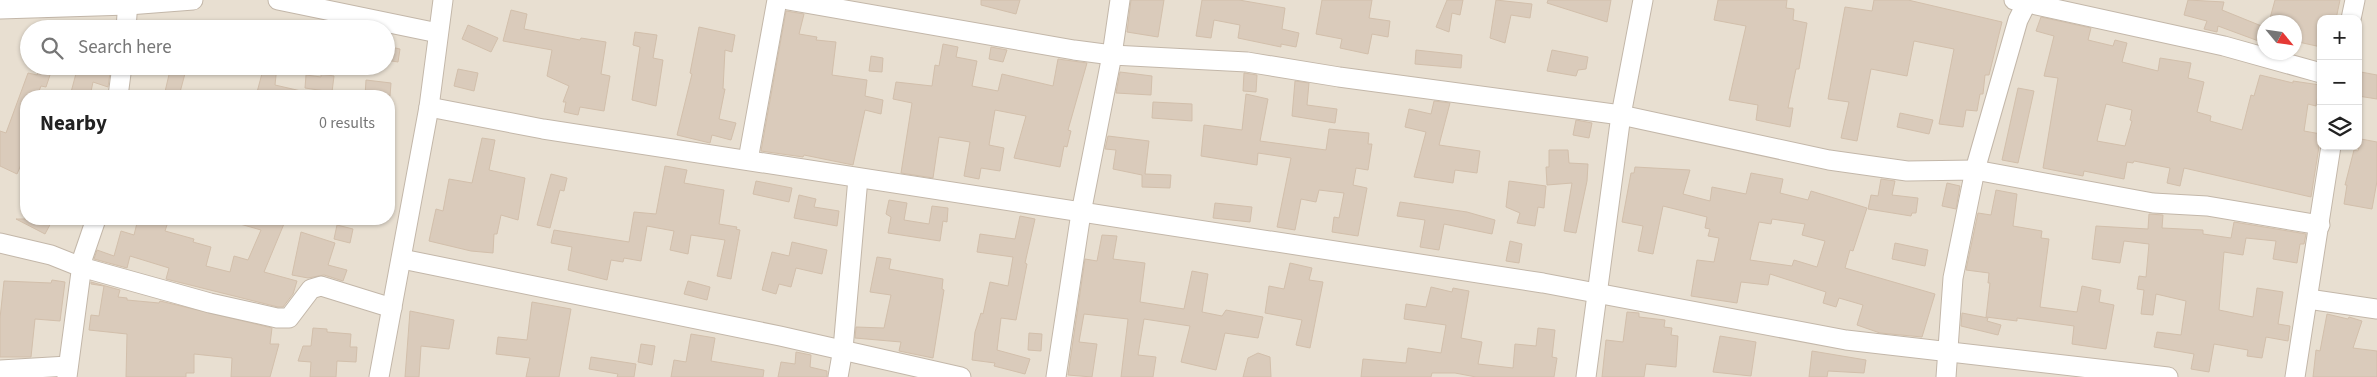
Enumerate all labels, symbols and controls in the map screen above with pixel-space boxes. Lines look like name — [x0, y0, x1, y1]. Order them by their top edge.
north arrow — [2257, 15, 2302, 60]
map controls — [2317, 15, 2362, 150]
button: + — [2317, 15, 2362, 60]
search box — [20, 20, 395, 75]
icon: search — [38, 34, 66, 62]
text: Search here — [78, 34, 172, 61]
button: − — [2317, 60, 2362, 105]
button: layers — [2317, 105, 2362, 150]
text: Nearby — [40, 108, 107, 138]
text: 0 results — [319, 112, 375, 134]

